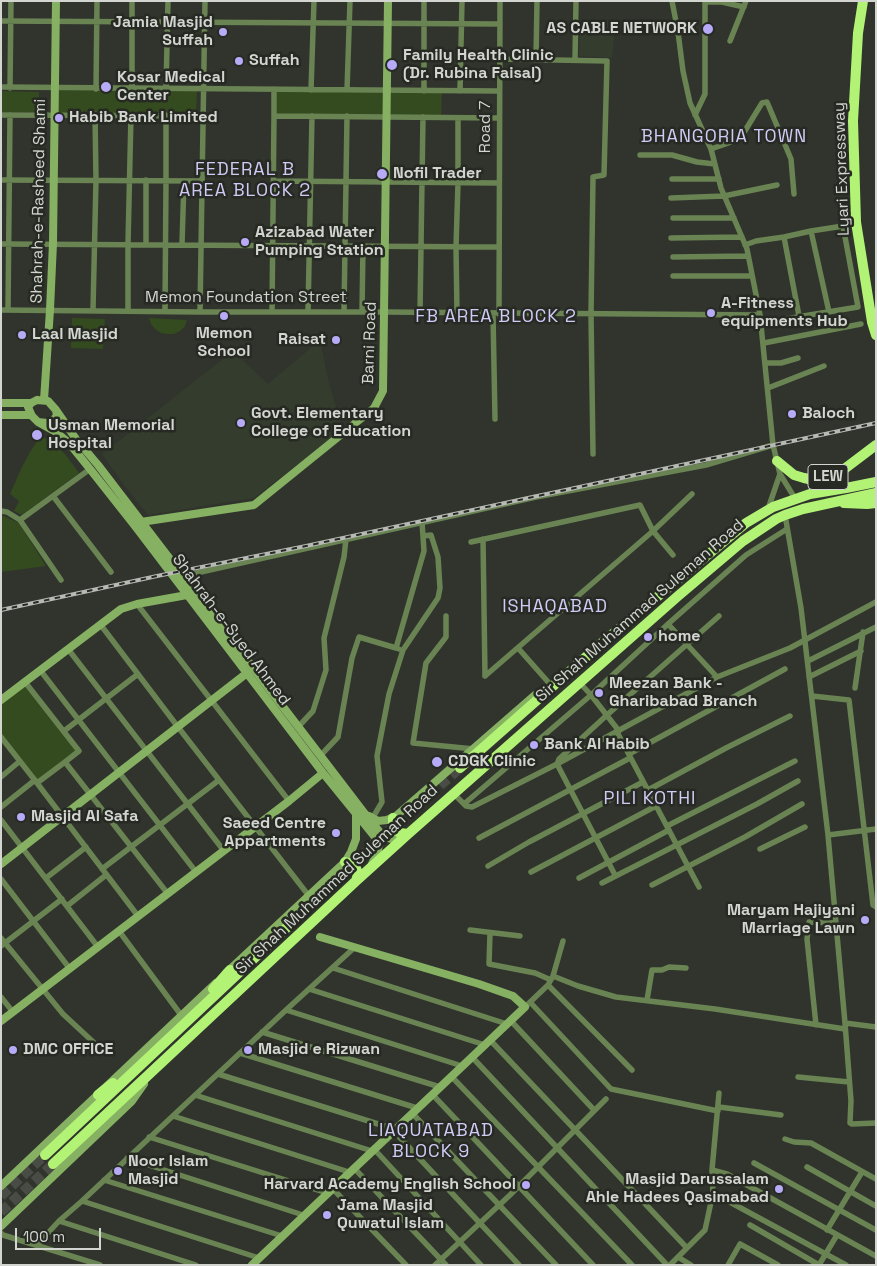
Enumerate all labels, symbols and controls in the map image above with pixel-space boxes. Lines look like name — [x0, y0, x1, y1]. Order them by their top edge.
place label: Jamia Masjid Suffah — [113, 13, 213, 51]
place label: AS CABLE NETWORK — [546, 19, 697, 39]
marker: AS CABLE NETWORK — [701, 22, 715, 36]
marker: Jamia Masjid Suffah — [217, 26, 229, 38]
place label: Family Health Clinic (Dr. Rubina Faisal) — [403, 46, 554, 84]
place label: Suffah — [249, 51, 300, 71]
marker: Suffah — [233, 55, 245, 67]
marker: Family Health Clinic (Dr. Rubina Faisal) — [385, 58, 399, 72]
place label: Kosar Medical Center — [117, 68, 225, 106]
marker: Kosar Medical Center — [99, 80, 113, 94]
street label: Shahrah-e-Rasheed Shami — [28, 98, 50, 304]
street label: Road 7 — [476, 101, 496, 153]
street label: Lyari Expressway — [830, 102, 854, 236]
place label: Habib Bank Limited — [69, 108, 218, 128]
marker: Habib Bank Limited — [53, 112, 65, 124]
district label: BHANGORIA TOWN — [639, 126, 809, 148]
district label: FEDERAL B AREA BLOCK 2 — [177, 159, 313, 202]
place label: Nofil Trader — [393, 164, 482, 184]
marker: Nofil Trader — [375, 167, 389, 181]
place label: Azizabad Water Pumping Station — [255, 223, 384, 261]
marker: Azizabad Water Pumping Station — [239, 236, 251, 248]
street label: Memon Foundation Street — [145, 288, 347, 308]
place label: A-Fitness equipments Hub — [721, 294, 848, 332]
street label: Barni Road — [359, 301, 381, 385]
district label: FB AREA BLOCK 2 — [413, 306, 579, 328]
marker: A-Fitness equipments Hub — [705, 307, 717, 319]
marker: Memon School — [218, 310, 230, 322]
place label: Memon School — [196, 324, 252, 362]
place label: Laal Masjid — [32, 325, 118, 345]
marker: Laal Masjid — [16, 329, 28, 341]
place label: Raisat — [278, 330, 326, 350]
marker: Raisat — [330, 334, 342, 346]
place label: Govt. Elementary College of Education — [251, 404, 411, 442]
place label: Baloch — [802, 404, 855, 424]
marker: Baloch — [786, 408, 798, 420]
place label: Usman Memorial Hospital — [48, 416, 175, 454]
marker: Govt. Elementary College of Education — [235, 417, 247, 429]
marker: Usman Memorial Hospital — [30, 428, 44, 442]
road number: LEW — [808, 464, 848, 490]
street label: Sir Shah Muhammad Suleman Road — [532, 515, 748, 707]
street label: Shahrah-e-Syed Ahmed — [168, 551, 294, 709]
district label: ISHAQABAD — [501, 596, 609, 618]
place label: home — [658, 627, 701, 647]
marker: home — [642, 631, 654, 643]
place label: Meezan Bank - Gharibabad Branch — [609, 674, 757, 712]
marker: Meezan Bank - Gharibabad Branch — [593, 687, 605, 699]
place label: Bank Al Habib — [544, 735, 650, 755]
marker: Bank Al Habib — [528, 739, 540, 751]
place label: CDGK Clinic — [448, 752, 536, 772]
marker: CDGK Clinic — [430, 755, 444, 769]
street label: Sir Shah Muhammad Suleman Road — [232, 781, 442, 979]
district label: PILI KOTHI — [602, 788, 698, 810]
place label: Masjid Al Safa — [31, 807, 138, 827]
marker: Masjid Al Safa — [15, 811, 27, 823]
place label: Saeed Centre Appartments — [223, 814, 326, 852]
marker: Saeed Centre Appartments — [330, 827, 342, 839]
place label: Maryam Hajiyani Marriage Lawn — [727, 901, 855, 939]
marker: Maryam Hajiyani Marriage Lawn — [859, 914, 871, 926]
place label: DMC OFFICE — [23, 1040, 113, 1060]
place label: Masjid e Rizwan — [258, 1040, 380, 1060]
marker: DMC OFFICE — [7, 1044, 19, 1056]
marker: Masjid e Rizwan — [242, 1044, 254, 1056]
district label: LIAQUATABAD BLOCK 9 — [367, 1120, 495, 1162]
place label: Noor Islam Masjid — [128, 1152, 208, 1190]
marker: Noor Islam Masjid — [112, 1165, 124, 1177]
place label: Masjid Darussalam Ahle Hadees Qasimabad — [586, 1170, 769, 1208]
place label: Harvard Academy English School — [264, 1175, 516, 1195]
marker: Harvard Academy English School — [520, 1179, 532, 1191]
marker: Masjid Darussalam Ahle Hadees Qasimabad — [773, 1183, 785, 1195]
place label: Jama Masjid Quwatul Islam — [337, 1196, 444, 1234]
marker: Jama Masjid Quwatul Islam — [321, 1209, 333, 1221]
scale bar — [18, 1218, 104, 1250]
text: 100 m — [23, 1227, 65, 1246]

